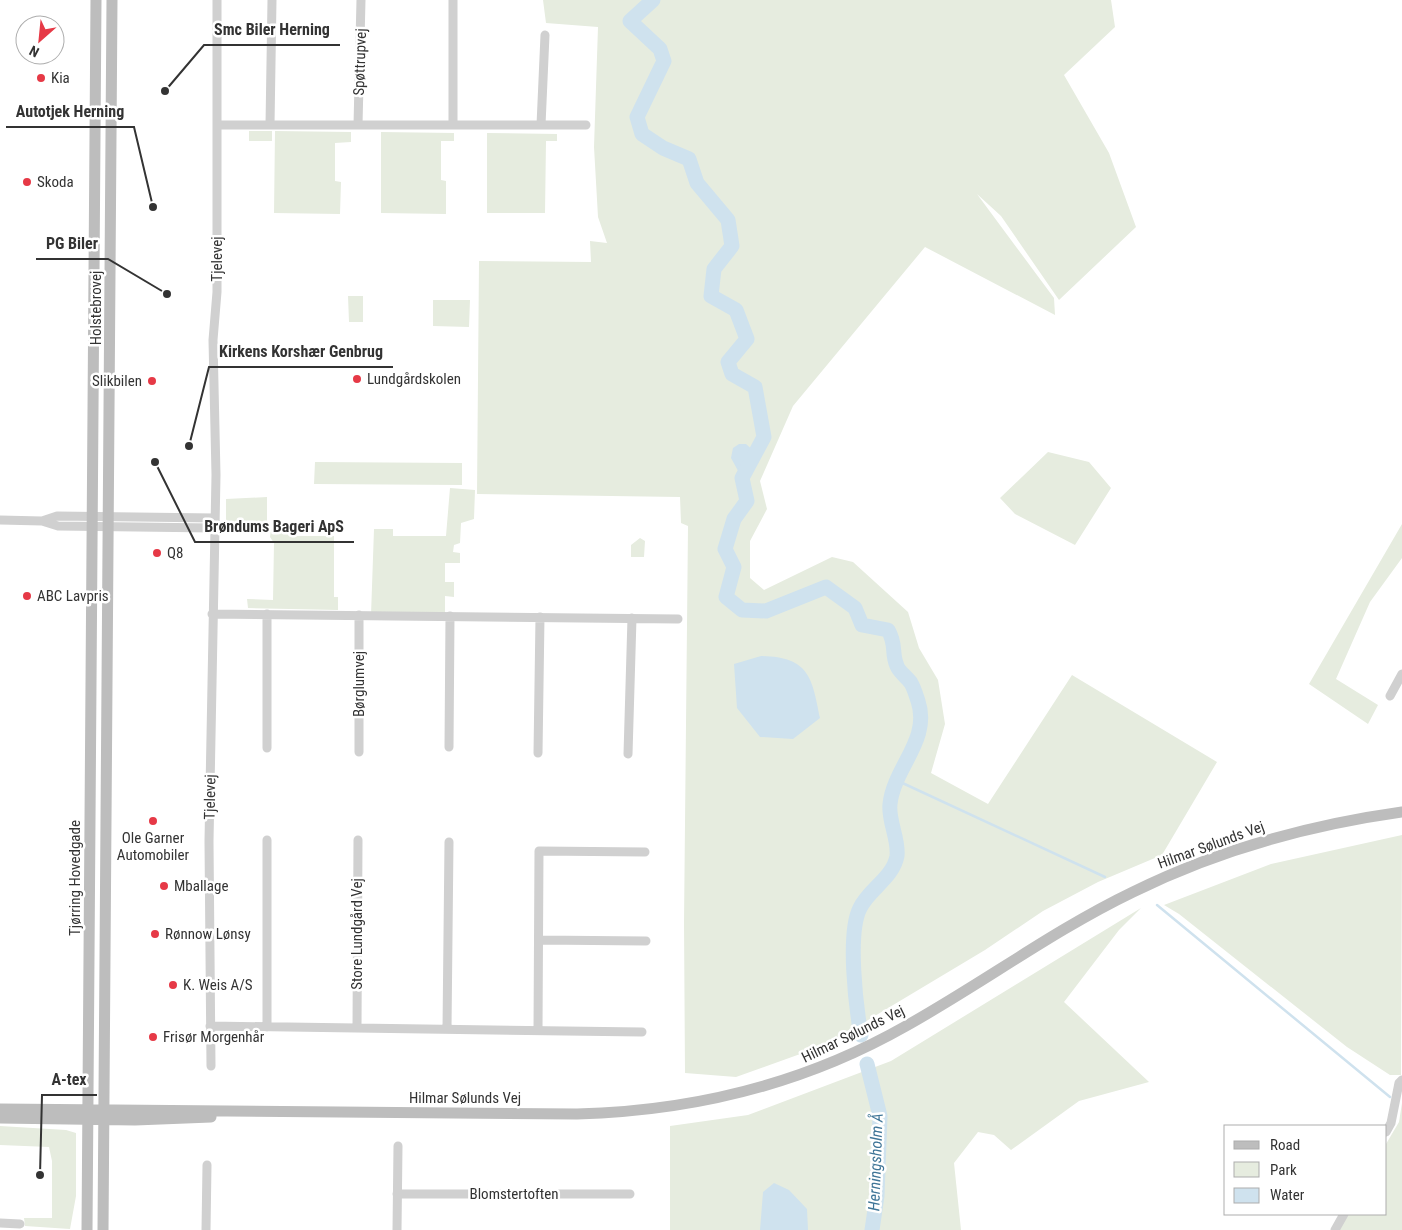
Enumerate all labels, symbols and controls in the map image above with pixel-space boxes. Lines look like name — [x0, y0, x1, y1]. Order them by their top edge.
callout: Smc Biler Herning — [204, 14, 340, 45]
north arrow — [15, 15, 65, 65]
text: Smc Biler Herning — [214, 20, 330, 39]
street label: Spøttrupvej — [350, 28, 370, 96]
text: N — [27, 43, 42, 61]
place label: Kia — [51, 69, 70, 87]
marker: Kia — [35, 72, 47, 84]
callout: Autotjek Herning — [6, 96, 134, 127]
text: Autotjek Herning — [16, 102, 124, 121]
place label: Skoda — [37, 173, 74, 191]
marker: Skoda — [21, 176, 33, 188]
callout: PG Biler — [36, 228, 108, 259]
text: PG Biler — [46, 234, 98, 253]
street label: Tjelevej — [208, 236, 226, 282]
street label: Holstebrovej — [87, 271, 105, 345]
callout: Kirkens Korshær Genbrug — [209, 336, 393, 367]
text: Kirkens Korshær Genbrug — [219, 342, 383, 361]
place label: Lundgårdskolen — [367, 370, 461, 388]
place label: Slikbilen — [92, 372, 142, 390]
marker: Lundgårdskolen — [351, 373, 363, 385]
marker: Slikbilen — [146, 375, 158, 387]
callout: Brøndums Bageri ApS — [195, 511, 354, 542]
text: Brøndums Bageri ApS — [204, 517, 344, 536]
place label: Q8 — [167, 544, 183, 562]
marker: Q8 — [151, 547, 163, 559]
place label: ABC Lavpris — [37, 587, 109, 605]
marker: ABC Lavpris — [21, 590, 33, 602]
street label: Børglumvej — [350, 651, 368, 717]
street label: Tjelevej — [201, 774, 219, 820]
marker: Ole Garner Automobiler — [147, 815, 159, 827]
street label: Hilmar Sølunds Vej — [1155, 817, 1267, 873]
street label: Tjørring Hovedgade — [66, 820, 84, 936]
place label: Ole Garner Automobiler — [117, 829, 190, 864]
place label: Mballage — [174, 877, 228, 895]
street label: Store Lundgård Vej — [348, 878, 366, 990]
marker: Mballage — [158, 880, 170, 892]
place label: Rønnow Lønsy — [165, 925, 251, 943]
marker: Rønnow Lønsy — [149, 928, 161, 940]
place label: K. Weis A/S — [183, 976, 253, 994]
marker: K. Weis A/S — [167, 979, 179, 991]
street label: Hilmar Sølunds Vej — [799, 1001, 907, 1067]
place label: Frisør Morgenhår — [163, 1028, 265, 1046]
marker: Frisør Morgenhår — [147, 1031, 159, 1043]
callout: A-tex — [42, 1064, 97, 1095]
text: A-tex — [51, 1070, 87, 1089]
street label: Hilmar Sølunds Vej — [409, 1089, 521, 1107]
water label: Herningsholm Å — [863, 1113, 887, 1211]
legend — [1224, 1125, 1387, 1215]
text: Road — [1270, 1136, 1300, 1154]
text: Park — [1270, 1161, 1297, 1179]
street label: Blomstertoften — [469, 1185, 559, 1203]
text: Water — [1270, 1186, 1305, 1204]

